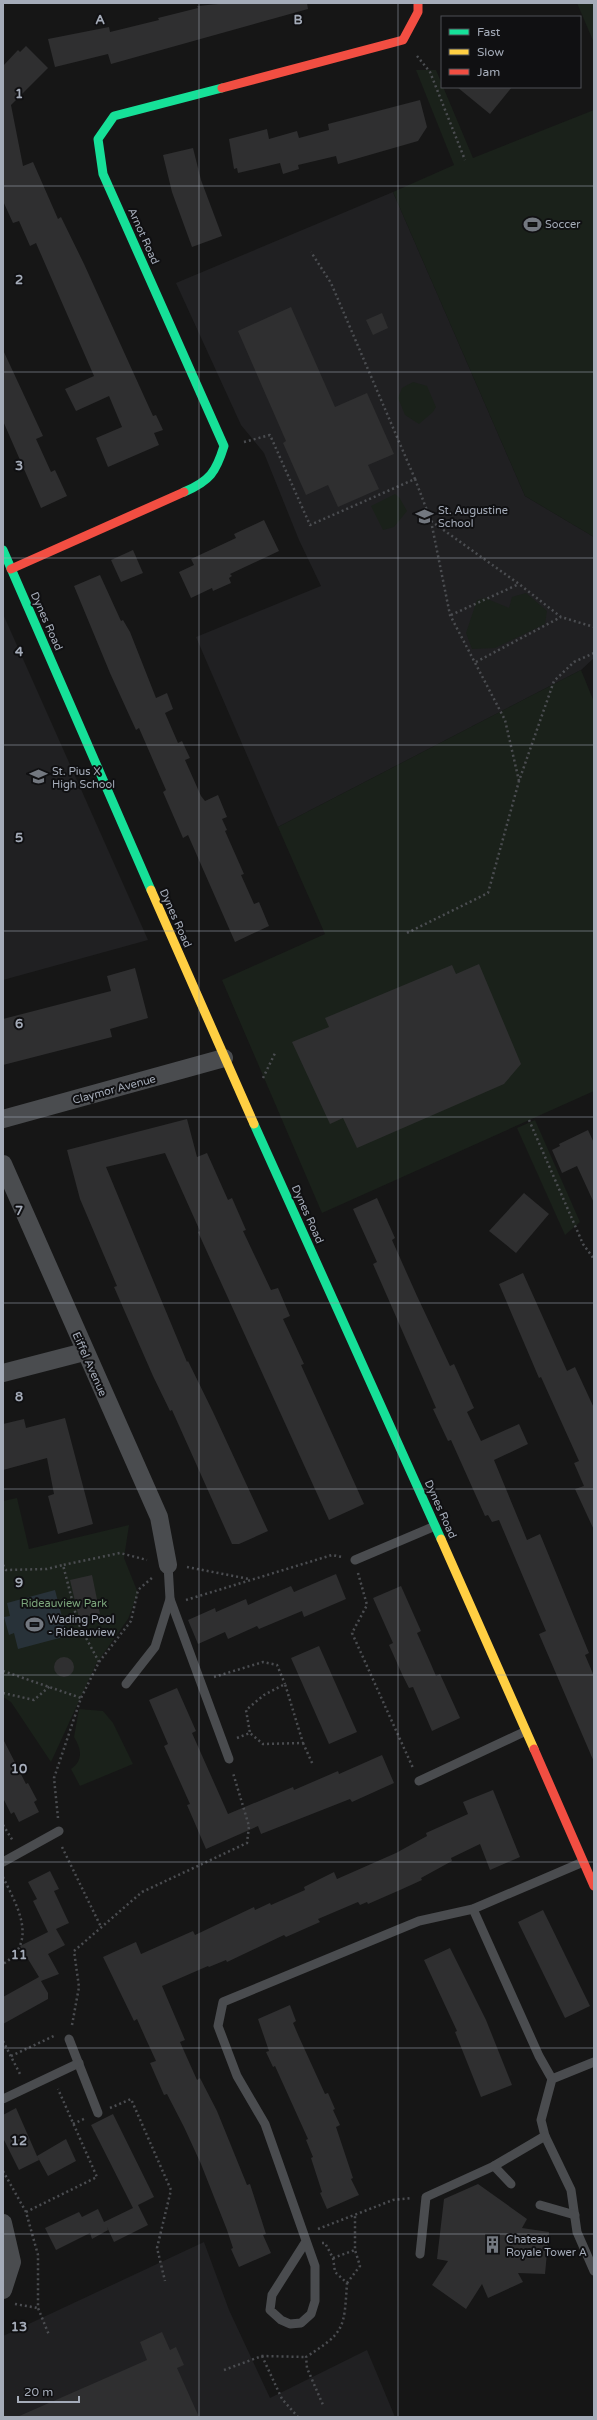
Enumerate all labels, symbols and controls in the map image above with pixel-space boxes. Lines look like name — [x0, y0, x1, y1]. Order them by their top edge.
text: A — [95, 12, 105, 28]
text: B — [293, 12, 303, 28]
legend — [441, 16, 581, 88]
text: Fast — [477, 25, 501, 39]
text: Slow — [477, 45, 504, 59]
text: Jam — [477, 65, 500, 79]
text: 1 — [15, 86, 23, 102]
street label: Arnot Road — [125, 206, 162, 266]
sports icon: Soccer — [522, 214, 542, 234]
place label: Soccer — [545, 218, 581, 231]
text: 2 — [15, 272, 23, 288]
text: 3 — [15, 458, 23, 474]
place label: St. Augustine School — [438, 504, 508, 530]
school or university icon: St. Augustine School — [415, 506, 435, 526]
street label: Dynes Road — [28, 590, 65, 653]
text: 4 — [15, 644, 24, 660]
place label: St. Pius X High School — [52, 765, 115, 791]
school or university icon: St. Pius X High School — [29, 767, 49, 787]
text: 5 — [15, 830, 23, 846]
street label: Dynes Road — [157, 887, 194, 950]
text: 6 — [15, 1016, 23, 1032]
street label: Claymor Avenue — [71, 1072, 157, 1107]
street label: Dynes Road — [289, 1183, 326, 1246]
text: 7 — [15, 1203, 23, 1219]
street label: Eiffel Avenue — [70, 1330, 110, 1398]
text: 8 — [15, 1389, 23, 1405]
street label: Dynes Road — [422, 1478, 459, 1541]
text: 9 — [15, 1575, 23, 1591]
park label: Rideauview Park — [21, 1597, 107, 1610]
place label: Wading Pool - Rideauview — [48, 1613, 116, 1639]
sports icon: Wading Pool - Rideauview — [25, 1615, 45, 1635]
text: 10 — [11, 1761, 27, 1777]
text: 11 — [11, 1947, 27, 1963]
text: 12 — [11, 2133, 27, 2149]
place label: Chateau Royale Tower A — [506, 2233, 587, 2259]
building icon: Chateau Royale Tower A — [483, 2235, 503, 2255]
text: 13 — [11, 2319, 27, 2335]
scale bar — [18, 2378, 79, 2404]
text: 20 m — [24, 2385, 53, 2399]

